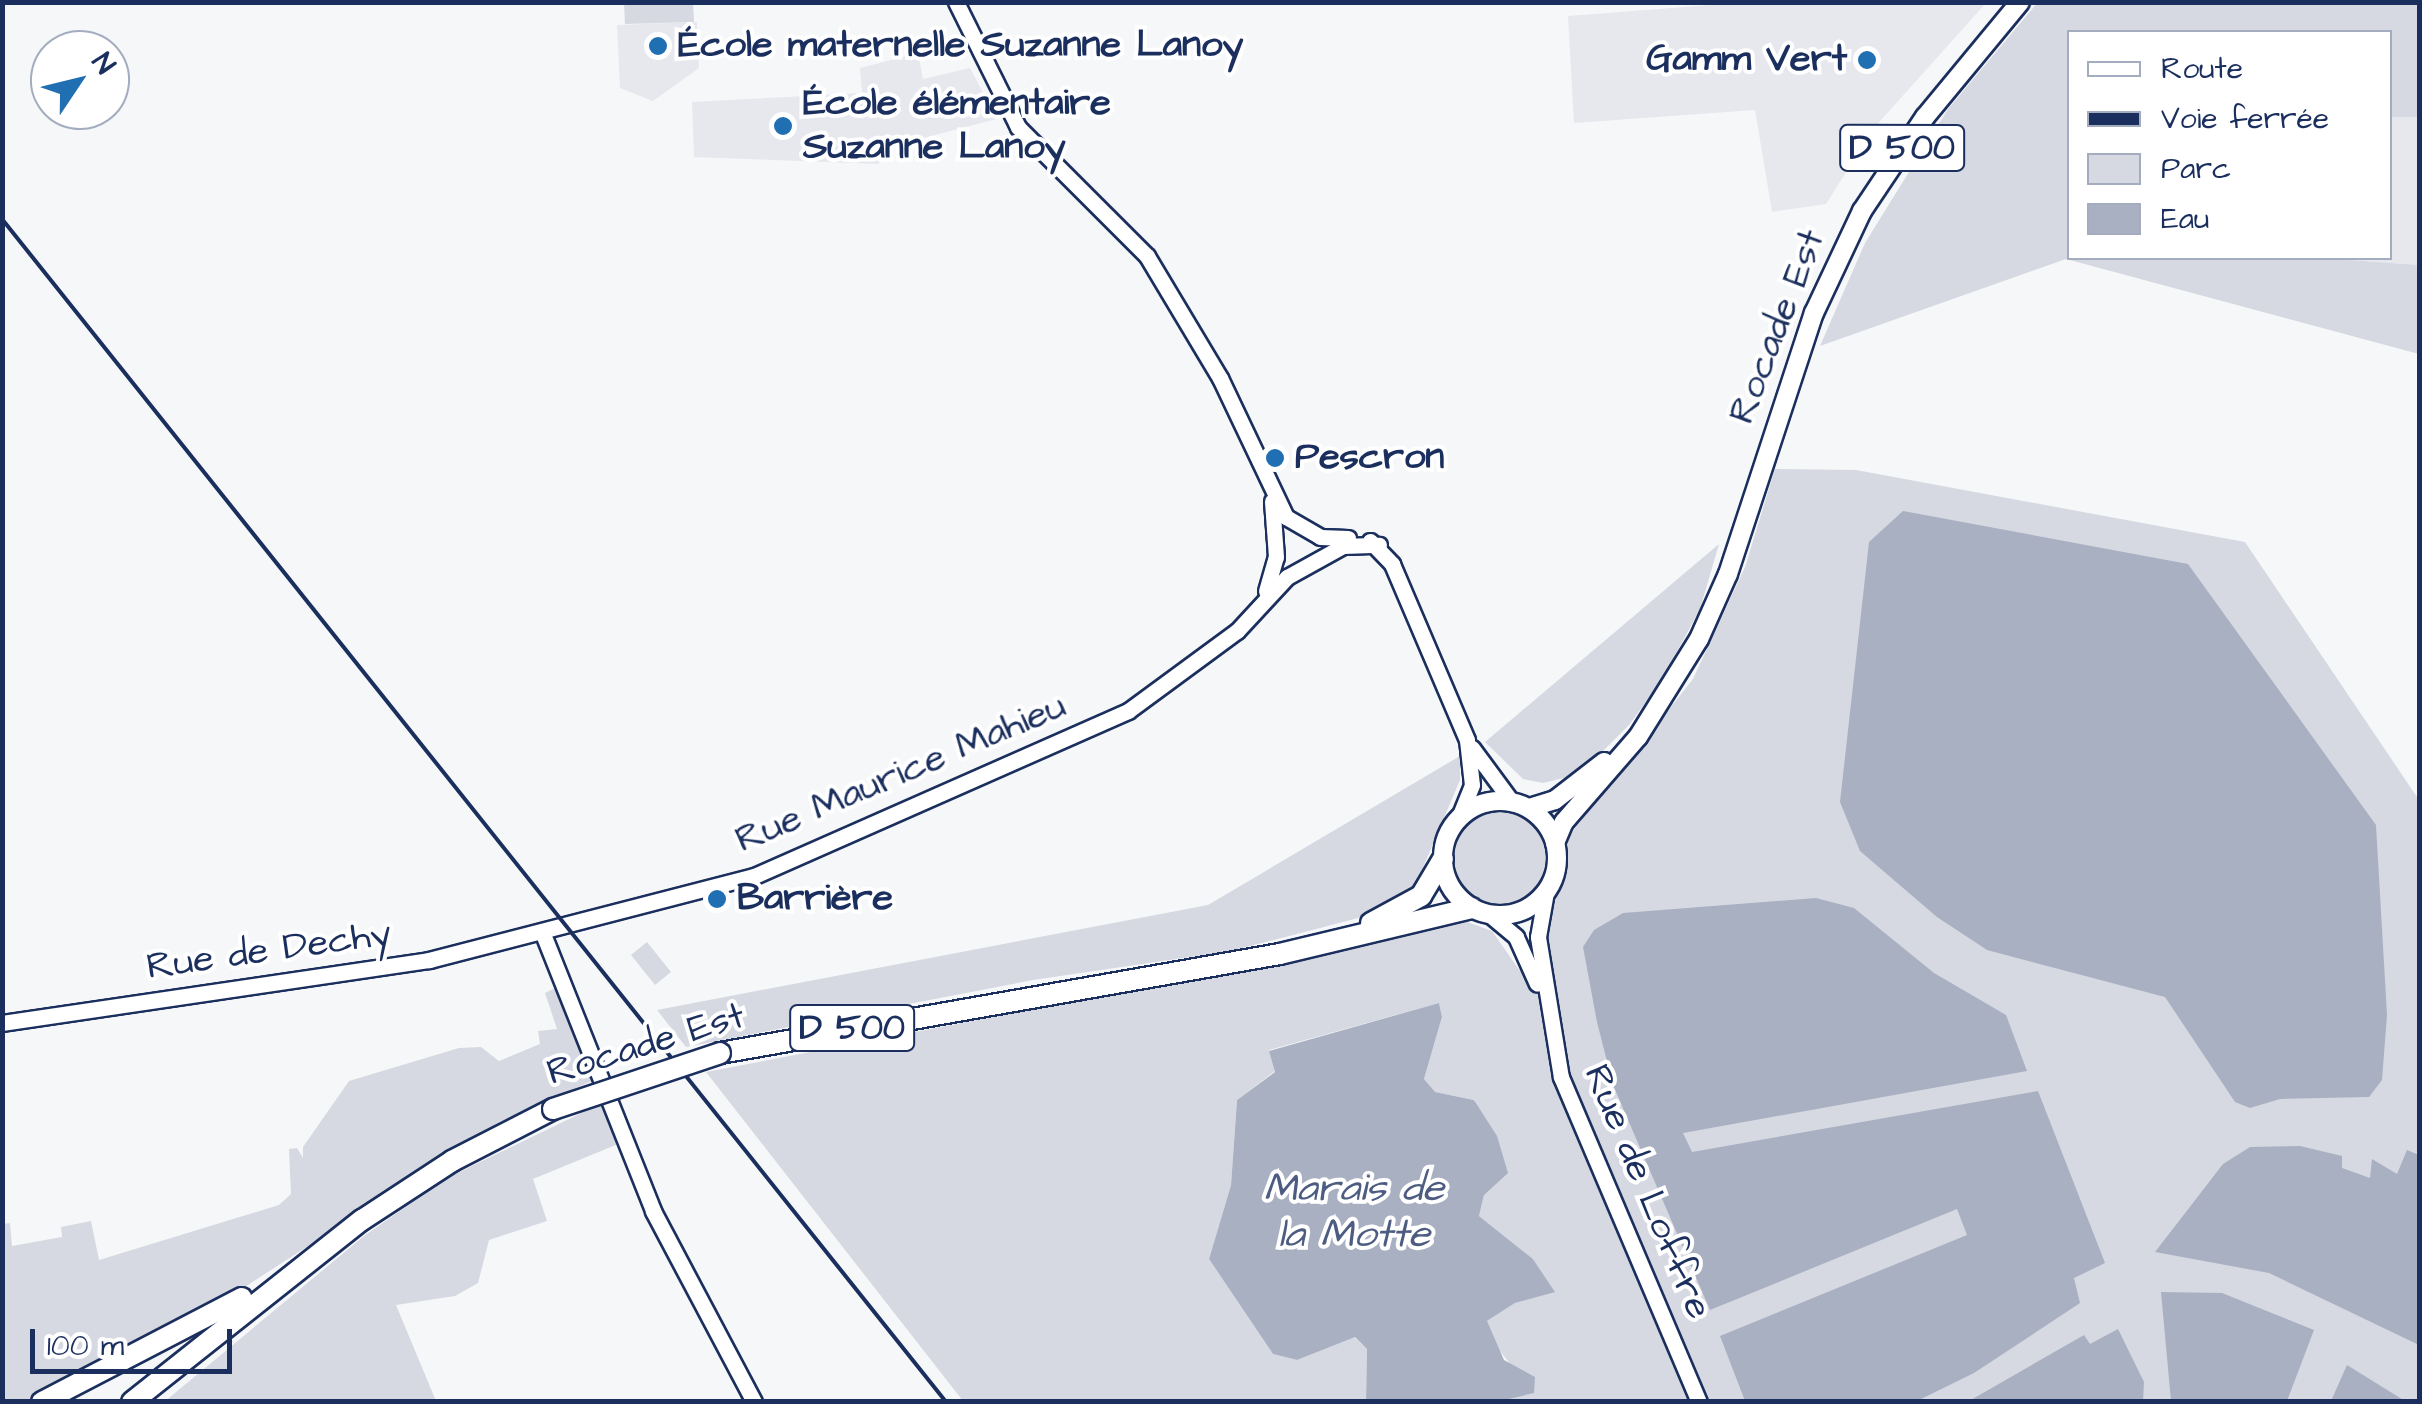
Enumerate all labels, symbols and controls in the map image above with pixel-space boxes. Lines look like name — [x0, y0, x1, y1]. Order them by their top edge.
place label: École maternelle Suzanne Lanoy — [678, 23, 1243, 69]
north arrow — [30, 30, 130, 130]
legend — [2067, 30, 2392, 260]
marker: École maternelle Suzanne Lanoy — [647, 35, 669, 57]
place label: Gamm Vert — [1646, 37, 1847, 83]
text: N — [82, 45, 124, 82]
text: Route — [2161, 48, 2243, 90]
marker: Gamm Vert — [1856, 49, 1878, 71]
place label: École élémentaire Suzanne Lanoy — [803, 81, 1111, 170]
text: Voie ferrée — [2161, 98, 2329, 140]
marker: École élémentaire Suzanne Lanoy — [772, 115, 794, 137]
road number: D 500 — [1837, 118, 1967, 178]
text: Parc — [2161, 148, 2231, 190]
text: Eau — [2161, 198, 2209, 240]
street label: Rocade Est — [1720, 224, 1836, 430]
place label: Pescron — [1295, 435, 1444, 481]
marker: Pescron — [1264, 447, 1286, 469]
street label: Rue Maurice Mahieu — [729, 684, 1073, 864]
place label: Barrière — [737, 876, 893, 922]
marker: Barrière — [706, 888, 728, 910]
street label: Rue de Dechy — [144, 911, 394, 991]
street label: Rocade Est — [542, 993, 750, 1097]
road number: D 500 — [787, 998, 917, 1058]
street label: Rue de Loffre — [1573, 1058, 1721, 1326]
water label: Marais de la Motte — [1264, 1165, 1444, 1259]
scale bar — [35, 1309, 238, 1371]
text: 100 m — [47, 1325, 124, 1367]

